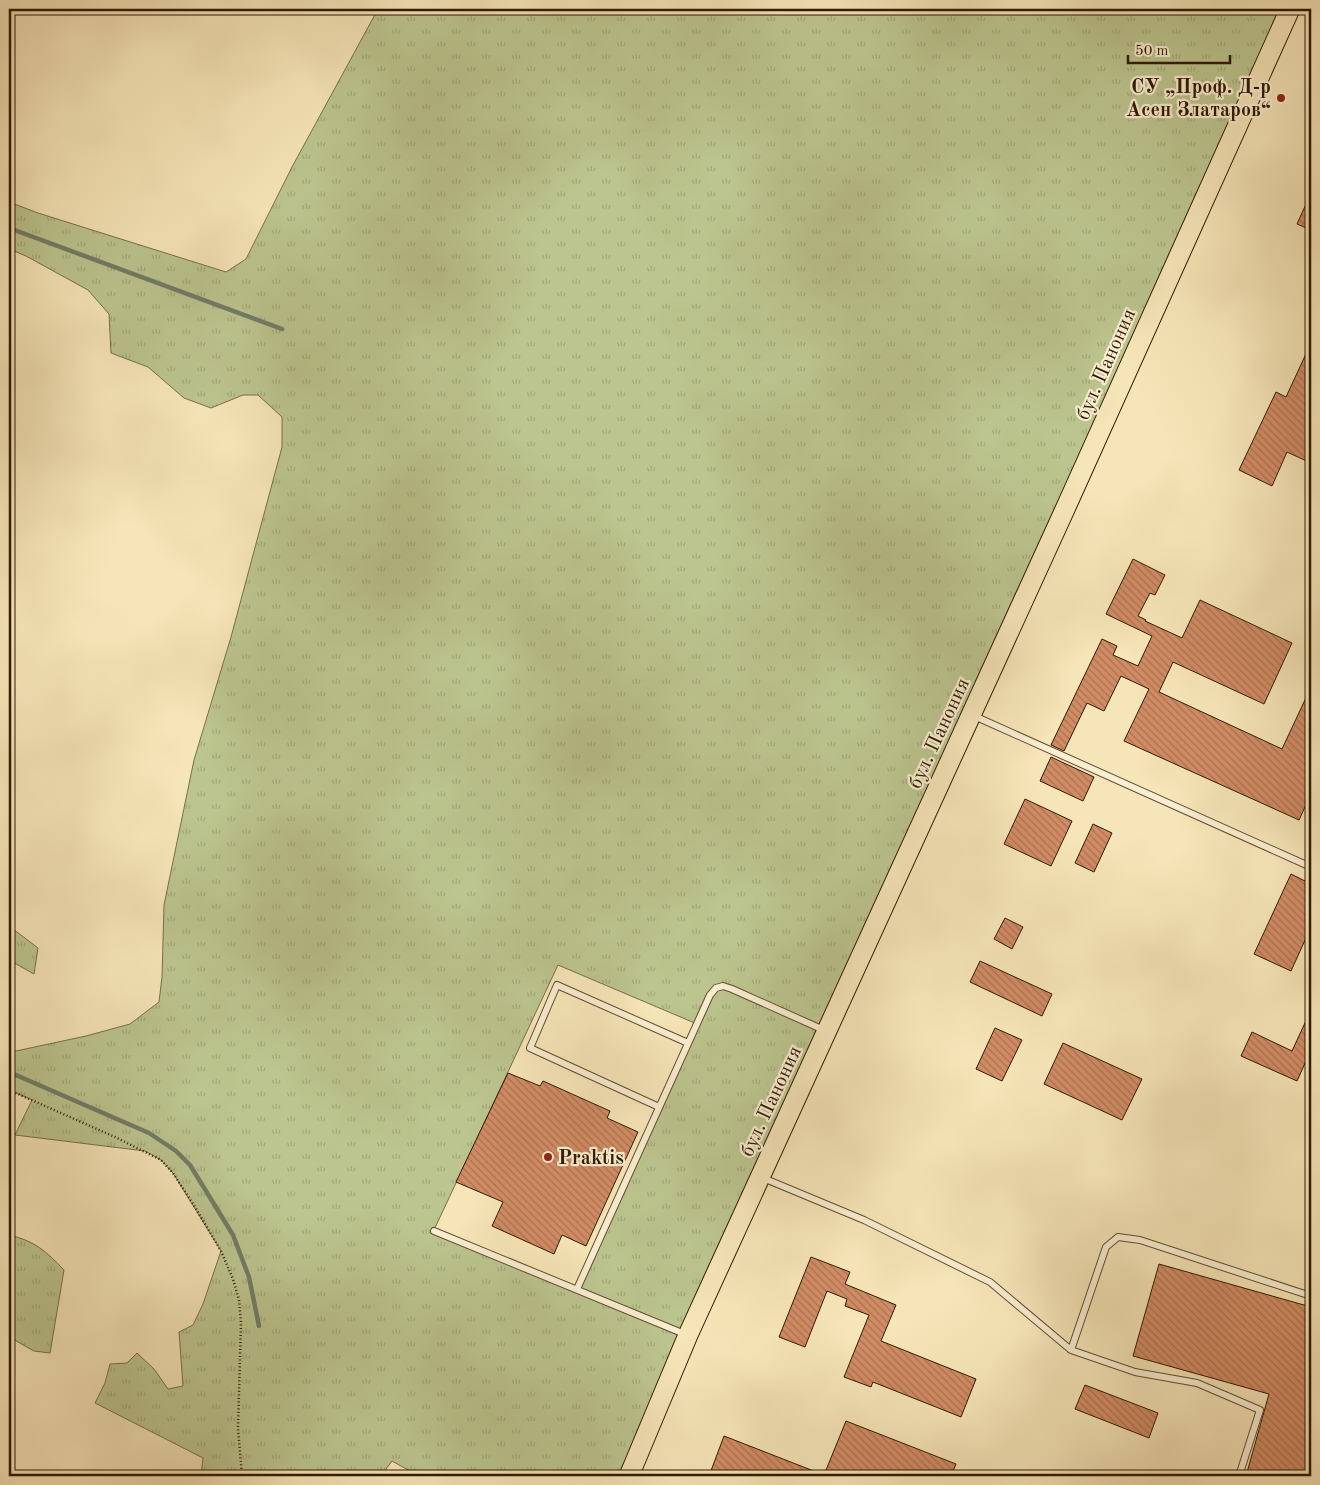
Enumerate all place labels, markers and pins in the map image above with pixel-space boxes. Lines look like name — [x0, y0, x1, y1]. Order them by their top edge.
place label: СУ „Проф. Д-р Асен Златаров“ — [1126, 78, 1271, 121]
marker: СУ „Проф. Д-р Асен Златаров“ — [1275, 92, 1287, 104]
place label: Praktis — [558, 1149, 624, 1169]
marker: Praktis — [542, 1151, 554, 1163]

